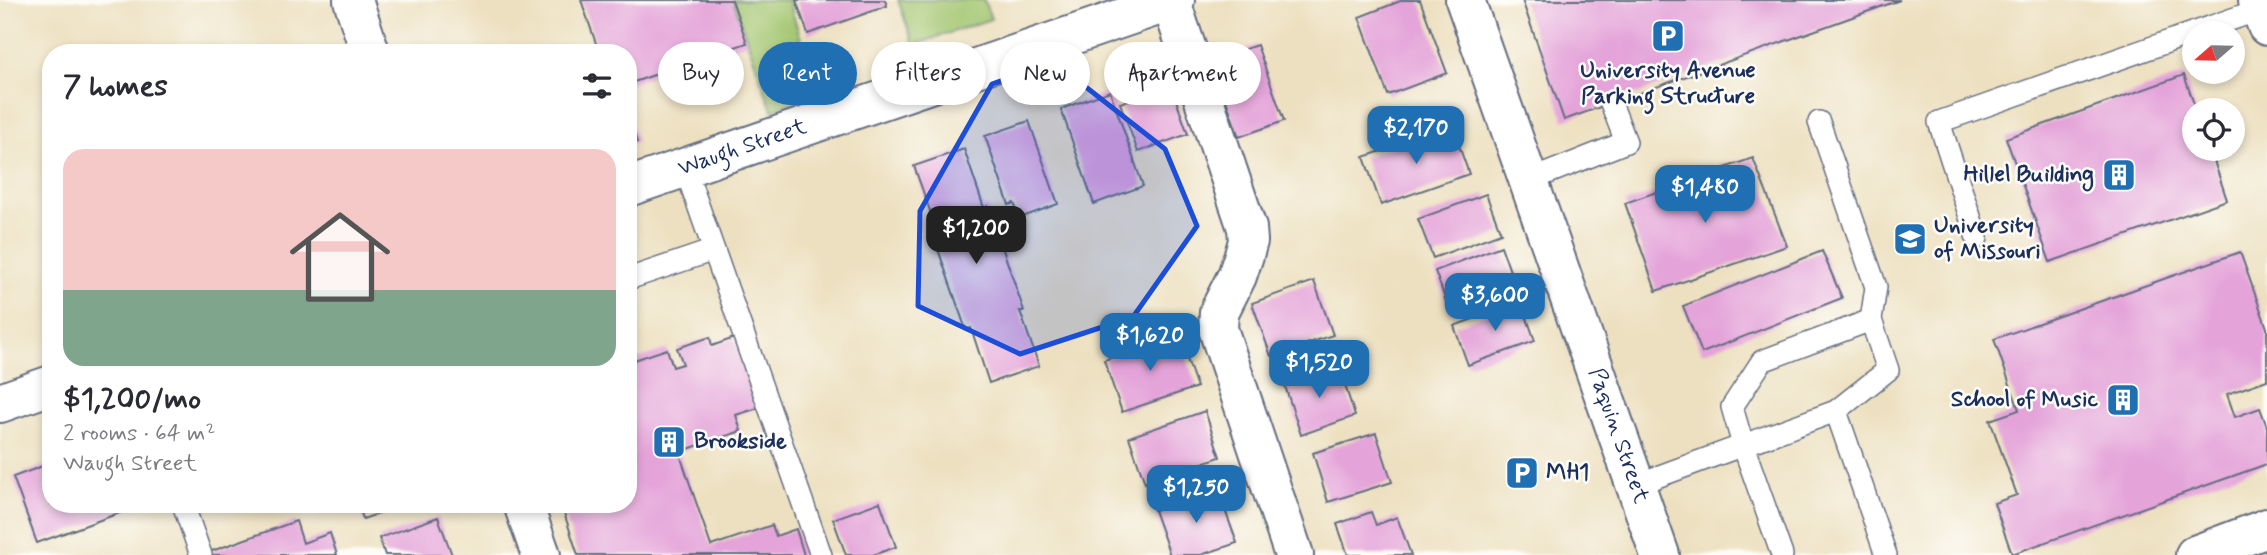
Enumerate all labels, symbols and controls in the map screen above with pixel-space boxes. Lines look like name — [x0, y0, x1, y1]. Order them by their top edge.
parking icon: University Avenue Parking Structure — [1649, 17, 1687, 55]
north arrow — [2182, 21, 2245, 84]
map controls — [2182, 21, 2245, 161]
chip: Buy — [658, 42, 744, 105]
chip: Rent — [758, 42, 857, 105]
chip: Filters — [871, 42, 986, 105]
chip: New — [1000, 42, 1090, 105]
chip: Apartment — [1104, 42, 1261, 105]
place label: University Avenue Parking Structure — [1580, 56, 1756, 115]
text: 7 homes — [63, 67, 168, 106]
icon: filters — [578, 67, 616, 105]
button: locate — [2182, 98, 2245, 161]
pin: $2,170 — [1359, 106, 1473, 166]
street label: Waugh Street — [674, 112, 811, 184]
text: $2,170 — [1383, 114, 1449, 144]
building icon: Hillel Building — [2100, 156, 2138, 194]
place label: Hillel Building — [1963, 160, 2094, 192]
pin: $1,480 — [1648, 166, 1762, 225]
text: $1,480 — [1671, 173, 1739, 203]
icon: home — [277, 194, 403, 320]
pin: $1,200 — [919, 206, 1033, 266]
place label: University of Missouri — [1934, 211, 2041, 267]
text: $1,200 — [942, 214, 1010, 244]
school or university icon: University of Missouri — [1891, 220, 1929, 258]
pin: $3,600 — [1438, 274, 1552, 333]
text: $3,600 — [1461, 281, 1529, 311]
pin: $1,620 — [1093, 314, 1207, 373]
text: $1,620 — [1116, 321, 1184, 351]
pin: $1,520 — [1262, 340, 1376, 400]
text: $1,520 — [1285, 348, 1353, 378]
street label: Paquin Street — [1581, 364, 1656, 508]
text: $1,200/mo — [63, 380, 201, 419]
building icon: School of Music — [2104, 381, 2142, 419]
place label: School of Music — [1951, 385, 2098, 415]
text: 2 rooms · 64 m² — [63, 419, 215, 449]
building icon: Brookside — [650, 423, 688, 461]
place label: Brookside — [694, 427, 787, 457]
text: Waugh Street — [63, 449, 197, 479]
parking icon: MH1 — [1503, 454, 1541, 492]
place label: MH1 — [1546, 458, 1589, 488]
pin: $1,250 — [1139, 466, 1253, 525]
text: $1,250 — [1163, 473, 1229, 503]

